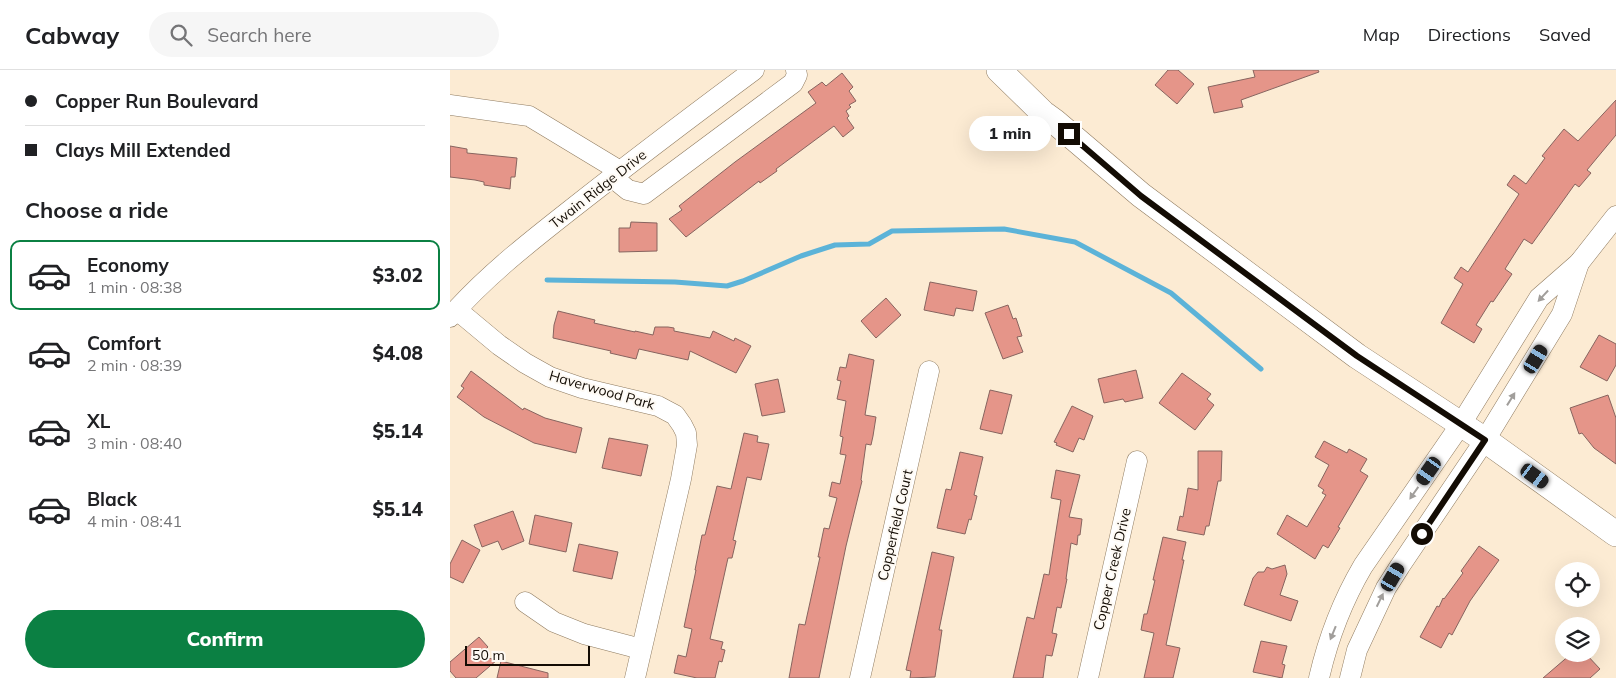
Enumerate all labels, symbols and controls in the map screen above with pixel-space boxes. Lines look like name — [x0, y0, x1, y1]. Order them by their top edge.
search box — [149, 12, 499, 57]
text: Cabway — [25, 20, 119, 50]
icon: search — [167, 21, 195, 49]
text: Search here — [207, 23, 312, 47]
text: Map — [1363, 23, 1400, 46]
text: Directions — [1428, 23, 1511, 46]
text: Saved — [1539, 23, 1591, 46]
text: Copper Run Boulevard — [55, 89, 259, 113]
callout: 1 min — [969, 116, 1052, 152]
text: 1 min — [989, 123, 1031, 143]
route end — [1058, 123, 1080, 145]
text: Clays Mill Extended — [55, 138, 231, 162]
street label: Twain Ridge Drive — [546, 146, 650, 232]
text: Choose a ride — [25, 196, 168, 224]
icon: car — [27, 253, 72, 298]
text: Economy — [87, 253, 169, 277]
text: $3.02 — [372, 263, 423, 287]
text: 1 min · 08:38 — [87, 277, 182, 297]
one-way arrow — [1537, 290, 1549, 302]
icon: car — [27, 331, 72, 376]
text: Comfort — [87, 331, 161, 355]
text: $4.08 — [372, 341, 423, 365]
car — [1521, 342, 1550, 376]
text: 2 min · 08:39 — [87, 355, 182, 375]
street label: Haverwood Park — [547, 366, 658, 414]
one-way arrow — [1506, 392, 1516, 405]
icon: car — [27, 409, 72, 454]
text: XL — [87, 409, 110, 433]
text: $5.14 — [372, 419, 423, 443]
text: 3 min · 08:40 — [87, 433, 182, 453]
car — [1414, 454, 1443, 488]
car — [1518, 461, 1551, 491]
street label: Copperfield Court — [873, 468, 917, 582]
one-way arrow — [1409, 486, 1419, 500]
icon: car — [27, 487, 72, 532]
text: Black — [87, 487, 137, 511]
text: $5.14 — [372, 497, 423, 521]
street label: Copper Creek Drive — [1089, 506, 1135, 632]
text: 4 min · 08:41 — [87, 511, 182, 531]
route start — [1411, 523, 1433, 545]
car — [1379, 560, 1406, 594]
map controls — [1555, 562, 1600, 662]
button: locate — [1555, 562, 1600, 607]
one-way arrow — [1376, 593, 1384, 607]
button: Confirm — [25, 610, 425, 668]
button: layers — [1555, 617, 1600, 662]
one-way arrow — [1328, 626, 1336, 640]
scale bar — [465, 643, 590, 666]
text: 50 m — [472, 646, 505, 664]

